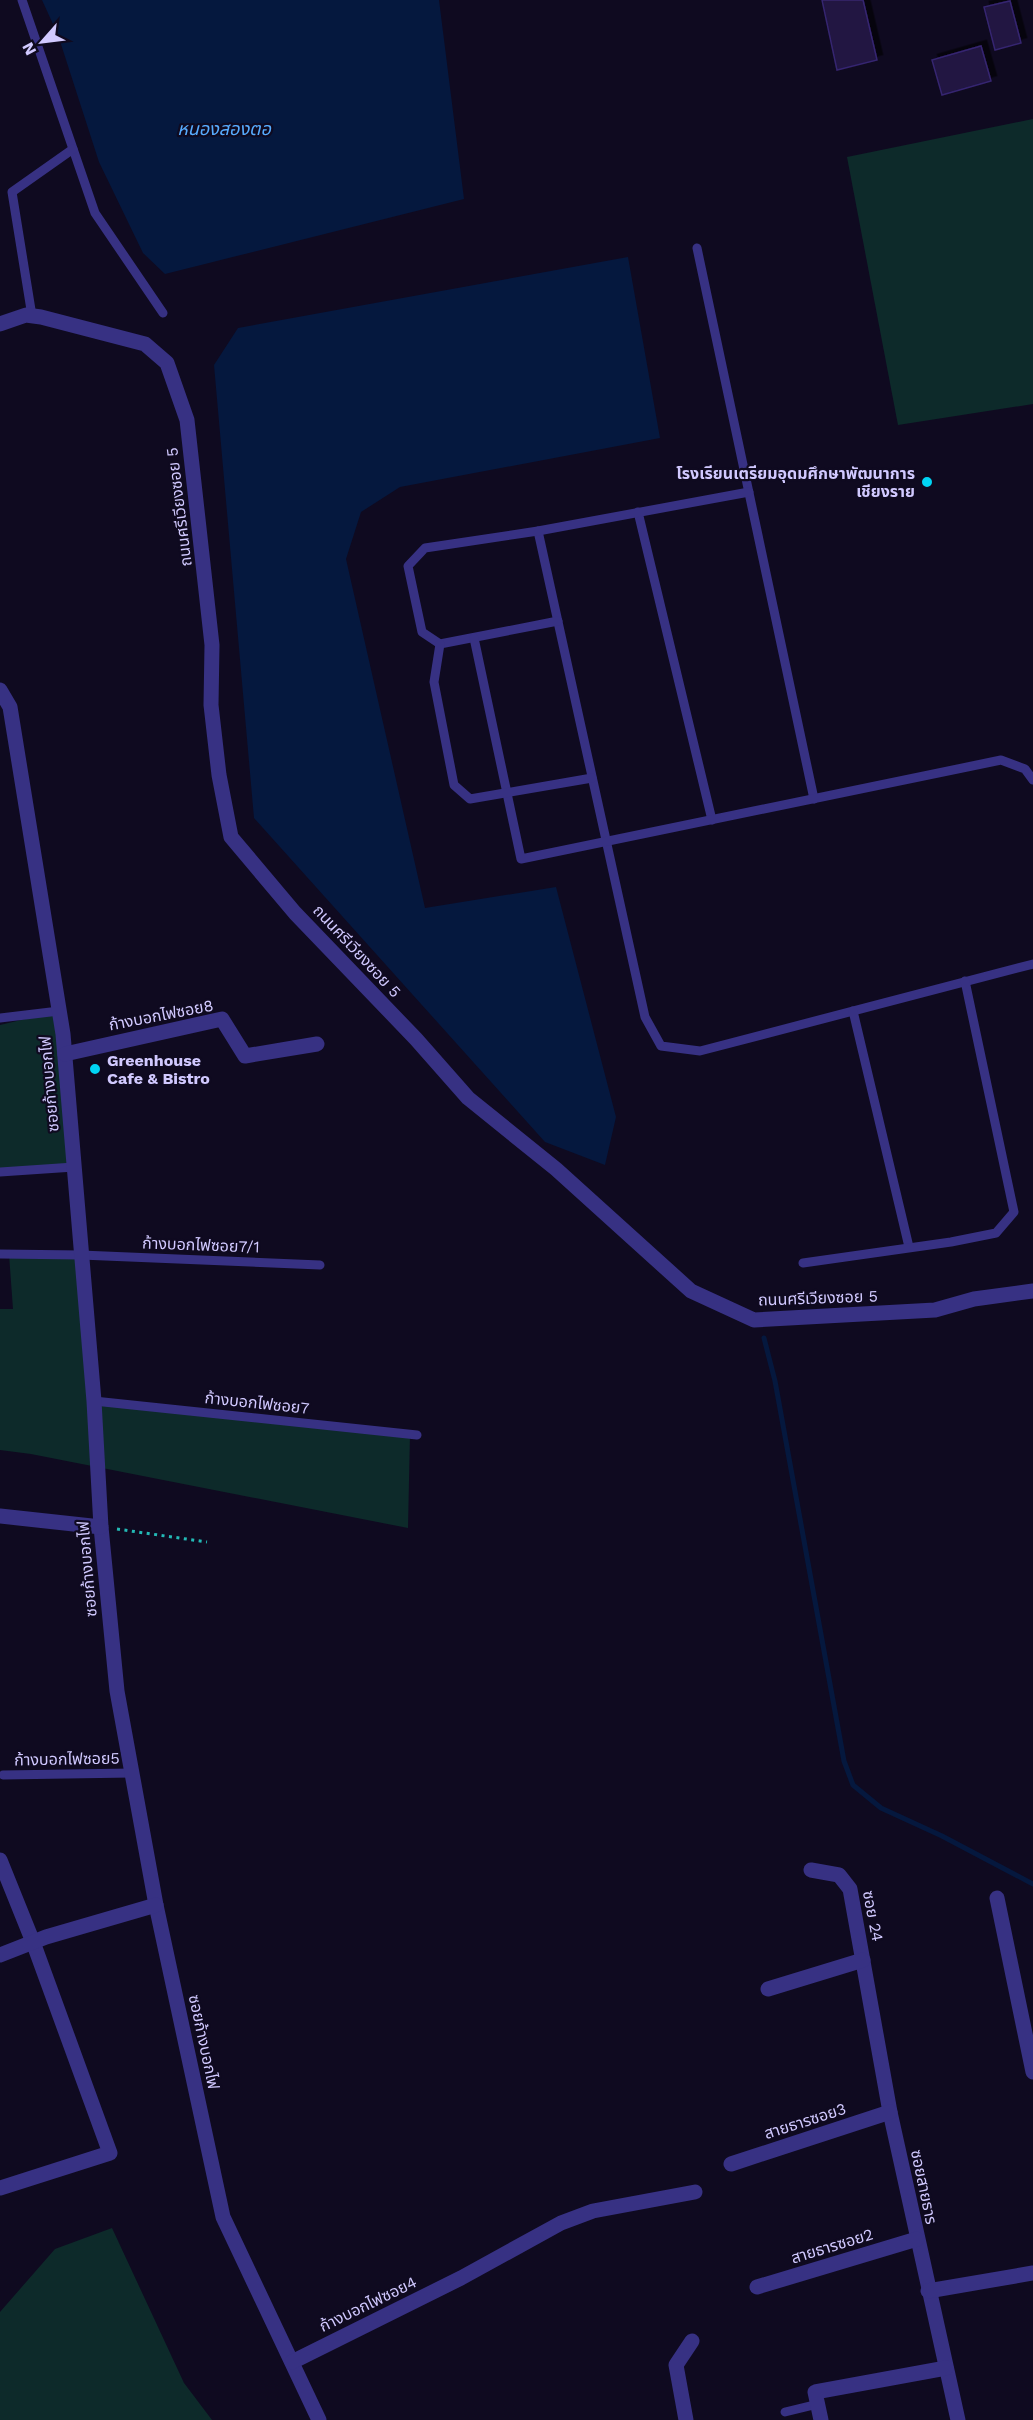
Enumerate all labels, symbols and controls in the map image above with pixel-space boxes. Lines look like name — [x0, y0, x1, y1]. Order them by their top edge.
north arrow — [12, 12, 72, 72]
text: N — [18, 39, 40, 59]
water label: หนองสองตอ — [177, 118, 272, 139]
street label: ถนนศรีเวียงซอย 5 — [162, 446, 196, 568]
place label: โรงเรียนเตรียมอุดมศึกษาพัฒนาการ เชียงราย — [676, 464, 915, 501]
marker: โรงเรียนเตรียมอุดมศึกษาพัฒนาการ เชียงราย — [920, 475, 934, 489]
street label: ถนนศรีเวียงซอย 5 — [309, 901, 405, 1001]
street label: ก้างบอกไฟซอย8 — [107, 996, 215, 1034]
street label: ซอยก้างบอกไฟ — [35, 1035, 63, 1133]
place label: Greenhouse Cafe & Bistro — [107, 1051, 210, 1088]
marker: Greenhouse Cafe & Bistro — [88, 1062, 102, 1076]
street label: ก้างบอกไฟซอย7/1 — [142, 1233, 260, 1257]
street label: ถนนศรีเวียงซอย 5 — [758, 1286, 878, 1310]
street label: ก้างบอกไฟซอย7 — [204, 1388, 310, 1418]
street label: ซอยก้างบอกไฟ — [73, 1520, 101, 1618]
street label: ก้างบอกไฟซอย5 — [14, 1749, 120, 1769]
street label: ซอย 24 — [859, 1889, 887, 1943]
street label: ซอยก้างบอกไฟ — [185, 1993, 223, 2091]
street label: สายธารซอย3 — [762, 2099, 848, 2143]
street label: ซอยสายธาร — [907, 2148, 941, 2226]
street label: สายธารซอย2 — [789, 2224, 875, 2268]
street label: ก้างบอกไฟซอย4 — [316, 2272, 420, 2336]

